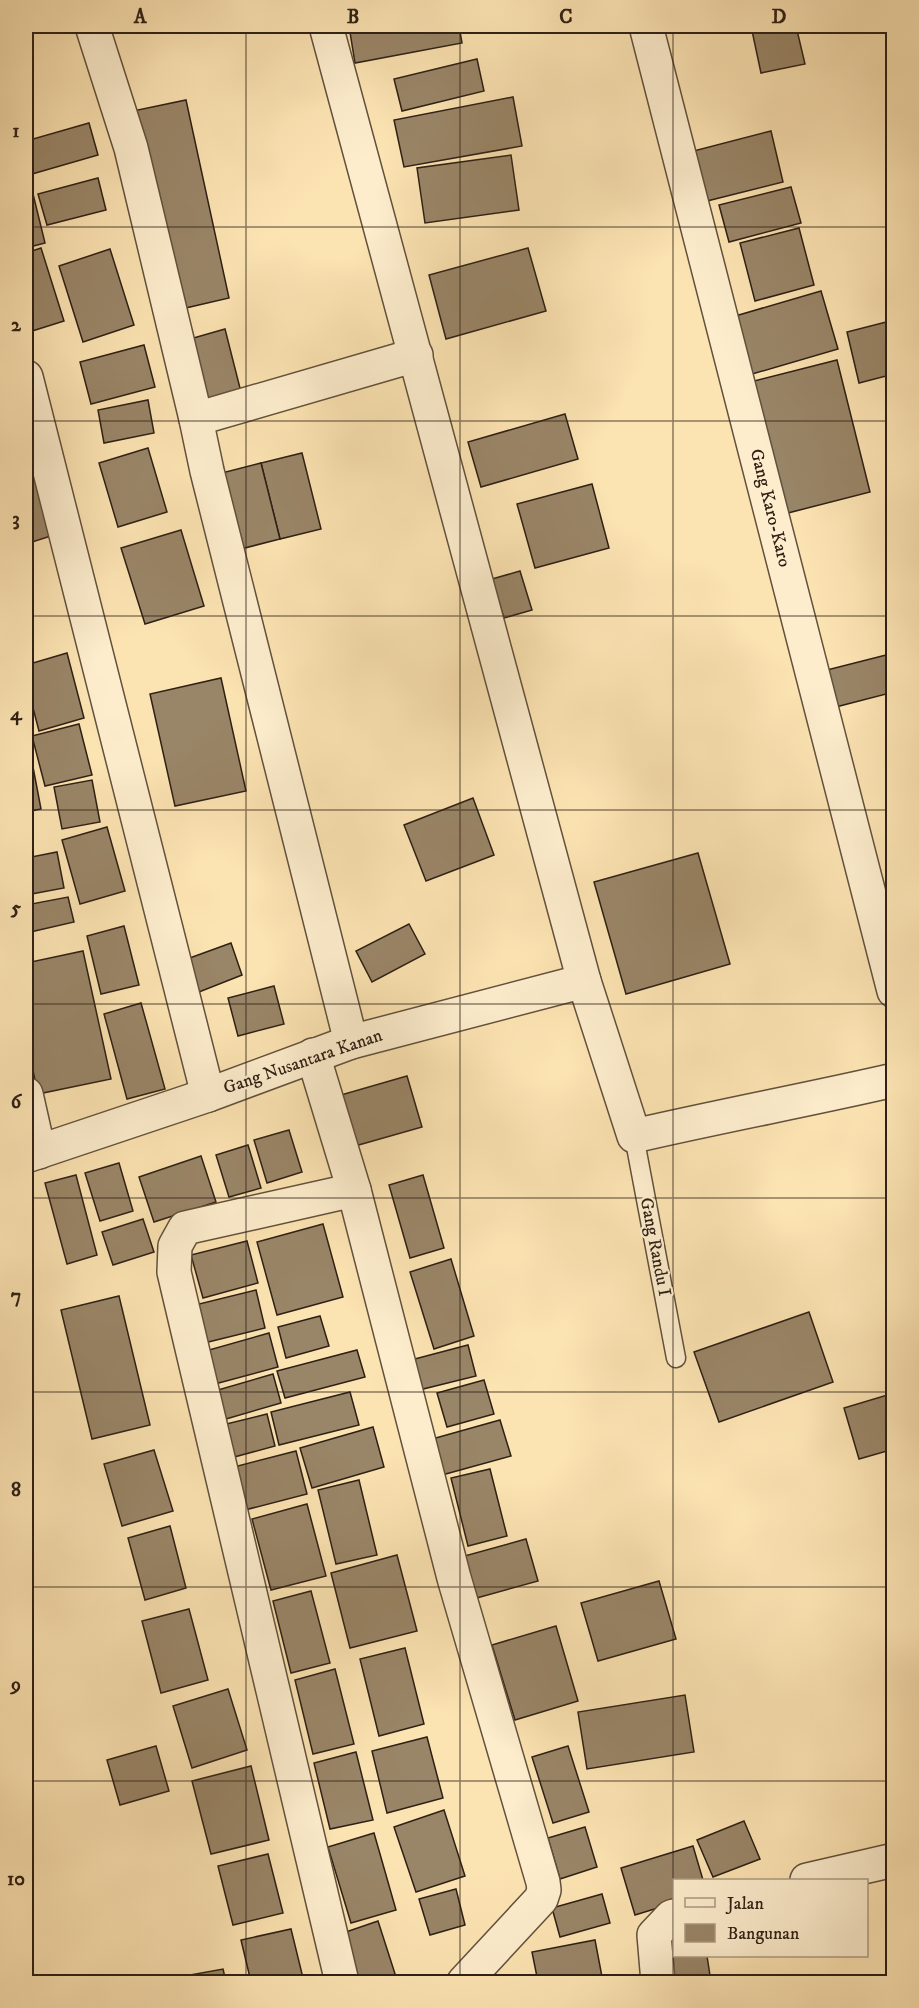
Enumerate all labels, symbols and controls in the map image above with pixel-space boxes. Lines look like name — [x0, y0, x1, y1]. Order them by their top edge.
text: A — [133, 5, 148, 30]
text: B — [347, 5, 359, 30]
text: C — [559, 5, 573, 30]
text: D — [772, 5, 787, 30]
text: 1 — [12, 119, 20, 144]
text: 2 — [11, 313, 22, 338]
street label: Gang Karo-Karo — [745, 447, 795, 570]
text: 3 — [12, 507, 20, 532]
text: 4 — [10, 702, 23, 727]
text: 5 — [10, 896, 21, 921]
street label: Gang Nusantara Kanan — [221, 1024, 386, 1100]
text: 6 — [11, 1090, 23, 1115]
street label: Gang Randu I — [635, 1196, 675, 1298]
text: 7 — [11, 1284, 21, 1309]
text: 8 — [11, 1478, 21, 1503]
text: 9 — [9, 1673, 21, 1698]
text: 10 — [7, 1867, 25, 1892]
legend — [673, 1879, 868, 1957]
text: Jalan — [725, 1893, 765, 1915]
text: Bangunan — [727, 1923, 800, 1945]

